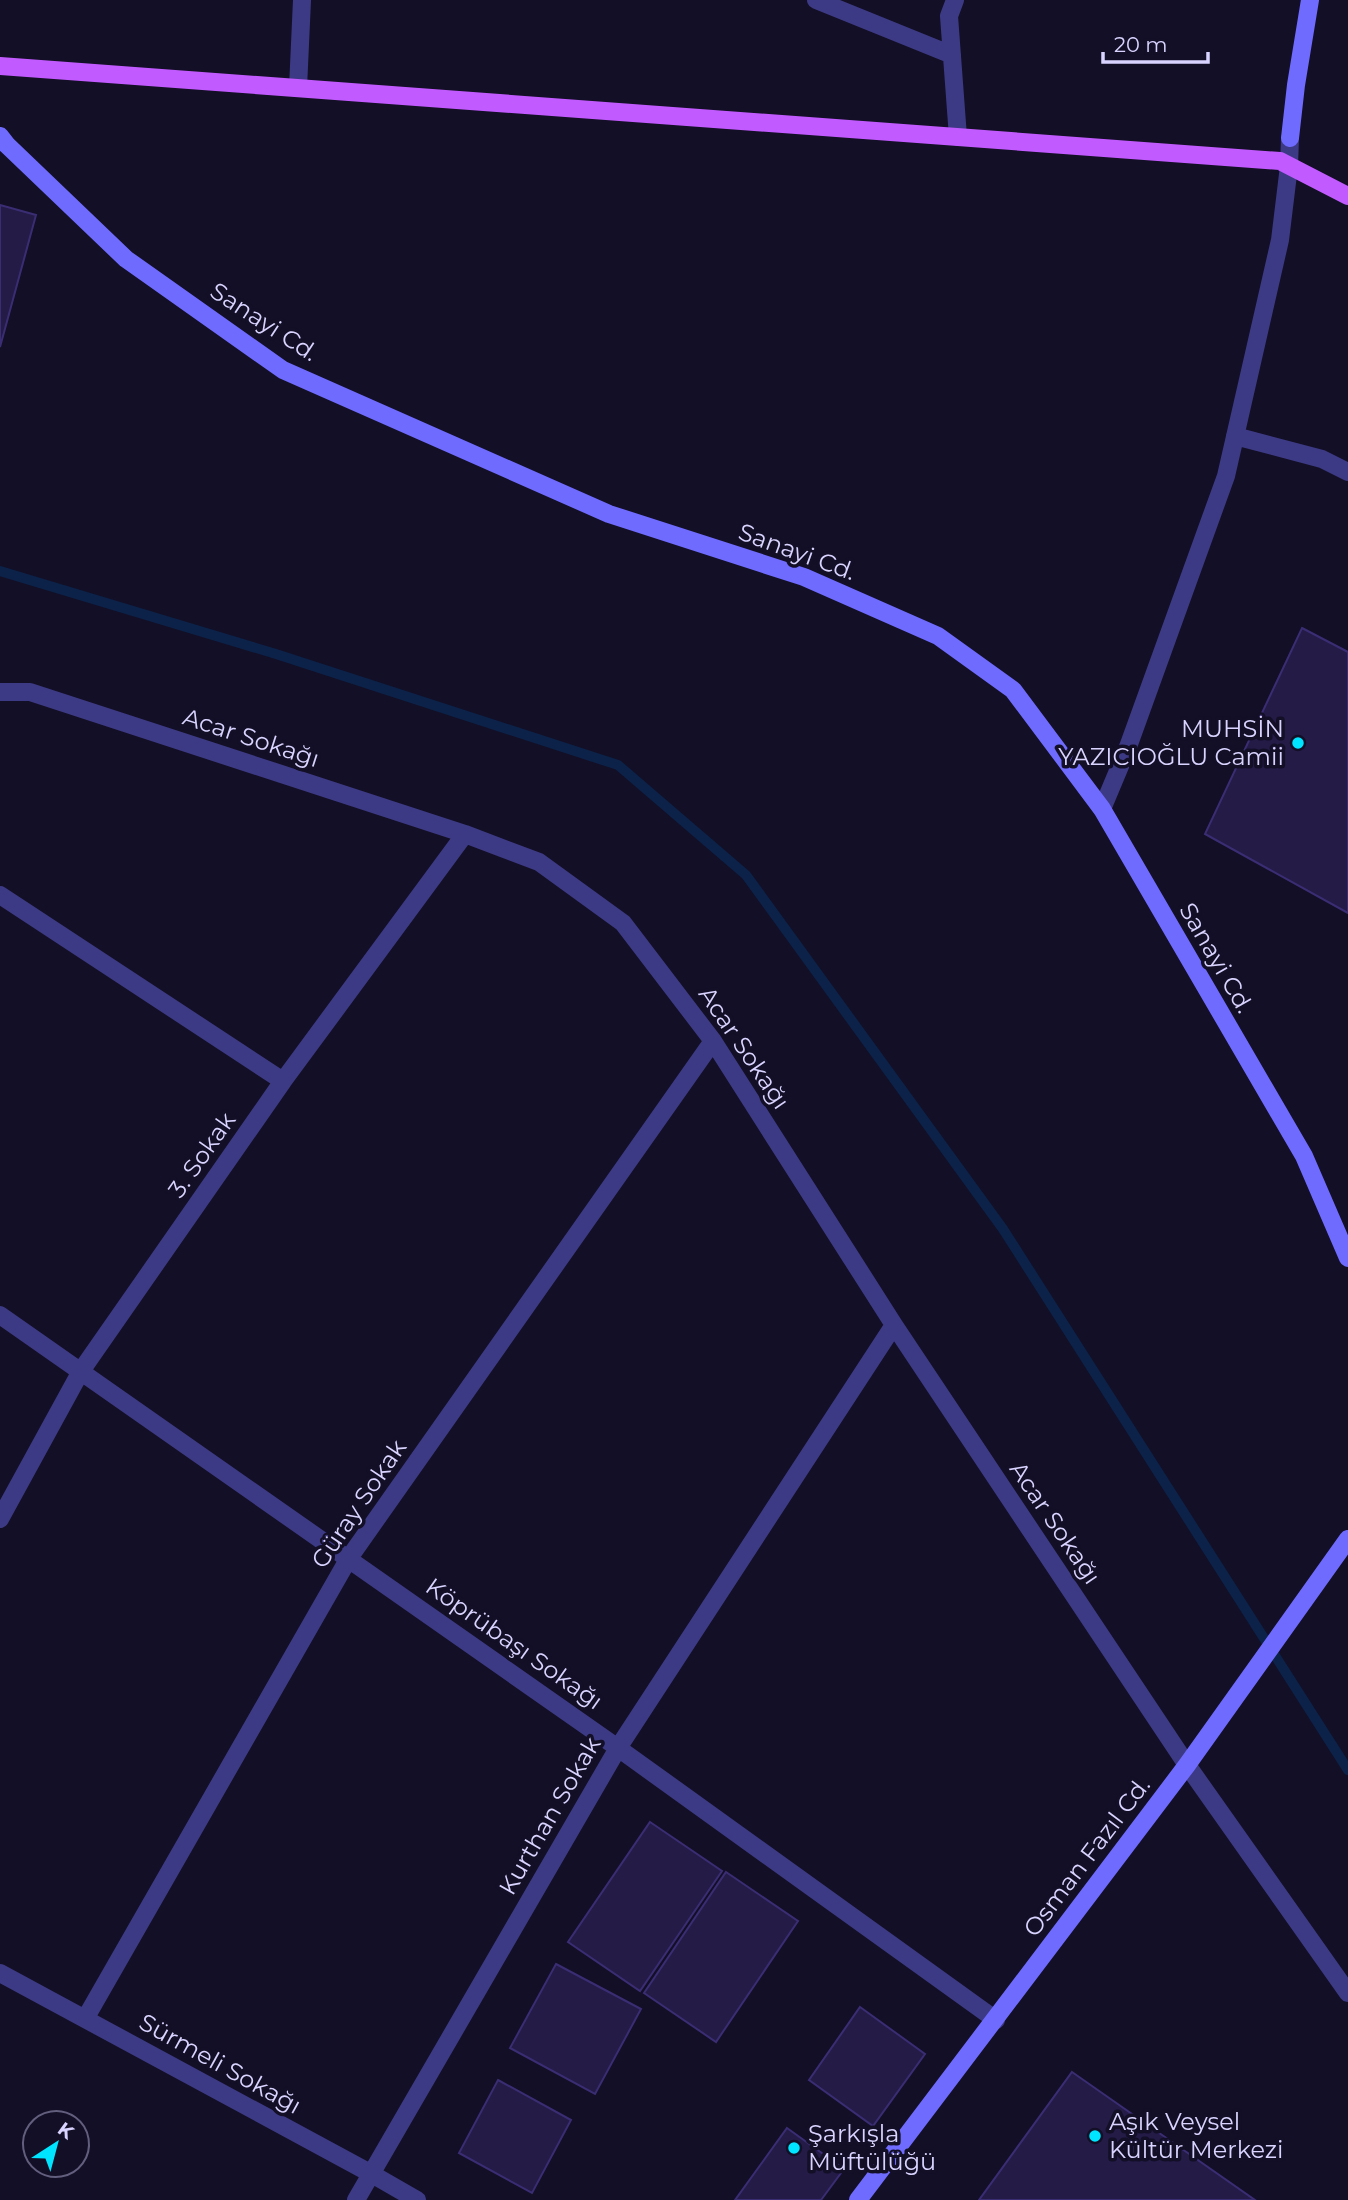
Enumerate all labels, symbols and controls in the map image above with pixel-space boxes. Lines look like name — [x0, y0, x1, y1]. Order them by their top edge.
scale bar — [1103, 21, 1208, 65]
text: 20 m — [1114, 32, 1168, 57]
street label: Sanayi Cd. — [205, 276, 324, 367]
street label: Sanayi Cd. — [735, 517, 860, 586]
street label: Acar Sokağı — [179, 702, 323, 773]
place label: MUHSİN YAZICIOĞLU Camii — [1058, 714, 1284, 771]
marker: MUHSİN YAZICIOĞLU Camii — [1290, 735, 1306, 751]
street label: Sanayi Cd. — [1173, 897, 1260, 1018]
street label: Acar Sokağı — [693, 981, 796, 1115]
street label: 3. Sokak — [162, 1106, 242, 1203]
street label: Güray Sokak — [305, 1433, 413, 1573]
street label: Acar Sokağı — [1004, 1456, 1107, 1590]
street label: Köprübaşı Sokağı — [420, 1572, 608, 1716]
street label: Kurthan Sokak — [493, 1731, 607, 1900]
street label: Osman Fazıl Cd. — [1017, 1771, 1156, 1942]
street label: Sürmeli Sokağı — [134, 2007, 306, 2120]
place label: Aşık Veysel Kültür Merkezi — [1109, 2107, 1284, 2164]
north arrow — [21, 2109, 91, 2179]
text: K — [53, 2117, 79, 2145]
place label: Şarkışla Müftülüğü — [808, 2119, 936, 2176]
marker: Aşık Veysel Kültür Merkezi — [1087, 2128, 1103, 2144]
marker: Şarkışla Müftülüğü — [786, 2140, 802, 2156]

